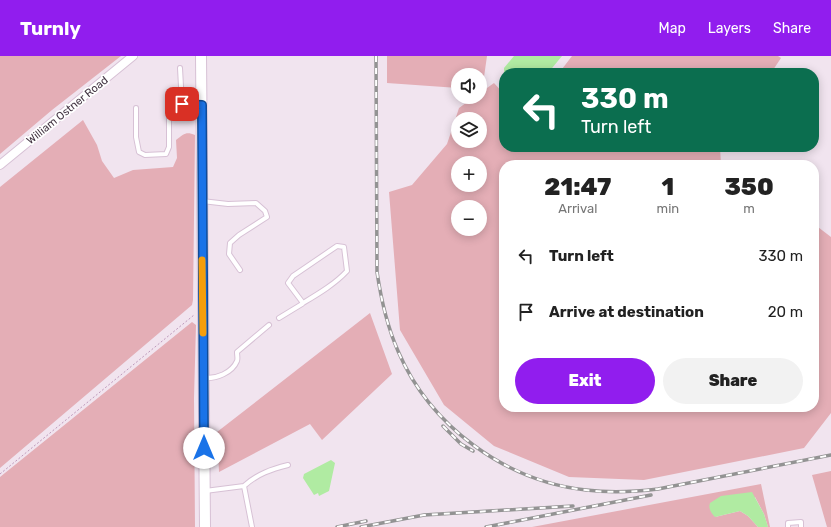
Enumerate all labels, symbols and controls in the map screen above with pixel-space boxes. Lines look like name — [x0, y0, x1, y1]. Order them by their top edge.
text: Turnly — [20, 17, 81, 40]
text: Map — [659, 20, 686, 37]
text: Layers — [708, 20, 751, 37]
text: Share — [773, 20, 811, 37]
map controls — [451, 68, 487, 236]
button: sound — [451, 68, 487, 104]
street label: William Ostner Road — [24, 74, 111, 147]
text: 330 m — [581, 82, 669, 115]
icon: left — [515, 84, 567, 136]
pin — [165, 87, 199, 121]
icon: arrive — [171, 93, 193, 115]
button: layers — [451, 112, 487, 148]
text: Turn left — [581, 116, 651, 138]
button: + — [451, 156, 487, 192]
text: 21:47 — [544, 173, 611, 201]
text: 1 — [662, 173, 674, 201]
text: 350 — [724, 173, 774, 201]
button: − — [451, 200, 487, 236]
text: Arrival — [558, 201, 597, 216]
text: min — [657, 201, 679, 216]
text: m — [743, 201, 755, 216]
icon: left — [515, 245, 537, 267]
text: Turn left — [549, 247, 614, 265]
text: 330 m — [758, 247, 803, 265]
icon: arrive — [515, 301, 537, 323]
text: Arrive at destination — [549, 303, 704, 321]
text: 20 m — [768, 303, 803, 321]
button: Exit — [515, 358, 655, 404]
button: Share — [663, 358, 803, 404]
position arrow — [183, 427, 225, 469]

